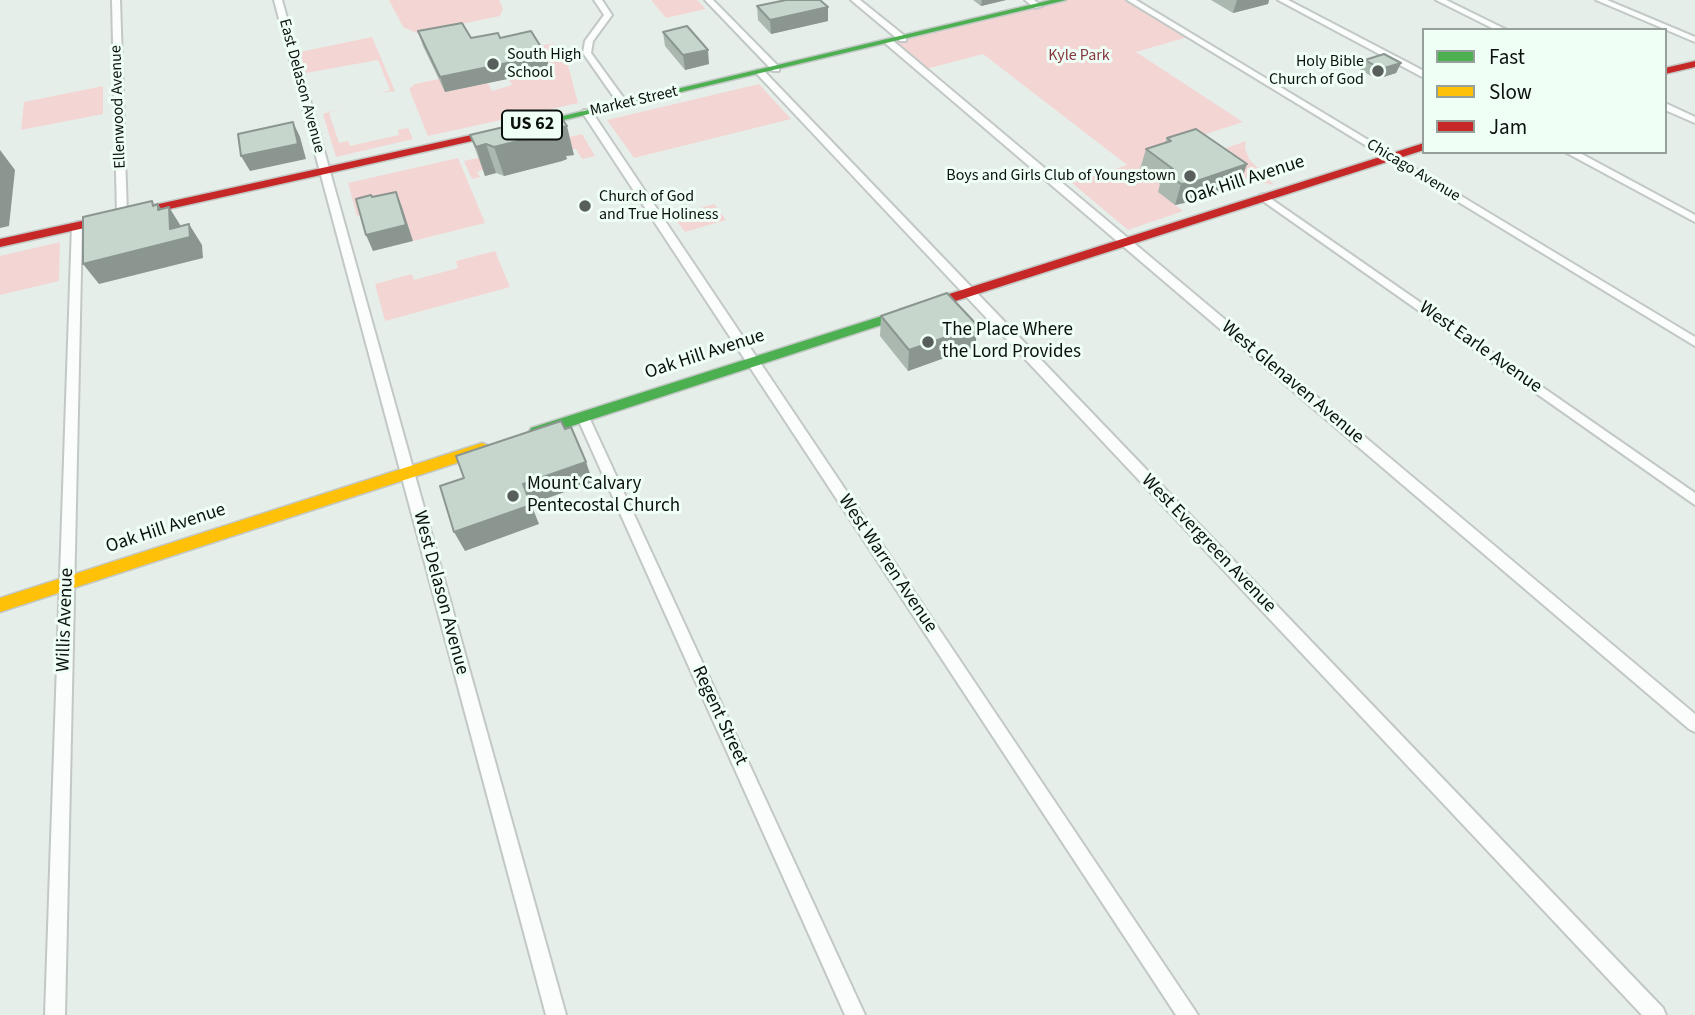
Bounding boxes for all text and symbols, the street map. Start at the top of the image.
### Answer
street label: East Delason Avenue [274,17,328,155]
legend [1422,28,1667,154]
text: Fast [1489,42,1525,72]
street label: Ellenwood Avenue [107,45,131,169]
place label: South High School [507,45,581,83]
park label: Kyle Park [1048,46,1110,66]
place label: Holy Bible Church of God [1269,52,1364,90]
marker: South High School [485,56,501,72]
marker: Holy Bible Church of God [1370,63,1386,79]
text: Slow [1489,77,1532,107]
street label: Market Street [588,83,680,121]
road number: US 62 [502,110,562,140]
text: Jam [1489,112,1527,142]
street label: Chicago Avenue [1363,135,1463,207]
street label: Oak Hill Avenue [1182,151,1308,211]
place label: Boys and Girls Club of Youngstown [946,166,1176,186]
marker: Boys and Girls Club of Youngstown [1182,168,1198,184]
place label: Church of God and True Holiness [599,187,718,225]
marker: Church of God and True Holiness [577,198,593,214]
street label: West Earle Avenue [1414,297,1546,399]
street label: West Glenaven Avenue [1216,317,1368,449]
place label: The Place Where the Lord Provides [942,320,1081,364]
street label: Oak Hill Avenue [642,325,768,385]
marker: The Place Where the Lord Provides [920,334,936,350]
street label: West Evergreen Avenue [1136,470,1280,618]
place label: Mount Calvary Pentecostal Church [527,474,680,518]
marker: Mount Calvary Pentecostal Church [505,488,521,504]
street label: West Warren Avenue [832,491,942,637]
street label: Oak Hill Avenue [103,499,229,559]
street label: West Delason Avenue [407,509,473,677]
street label: Willis Avenue [53,567,79,673]
street label: Regent Street [686,663,752,769]

